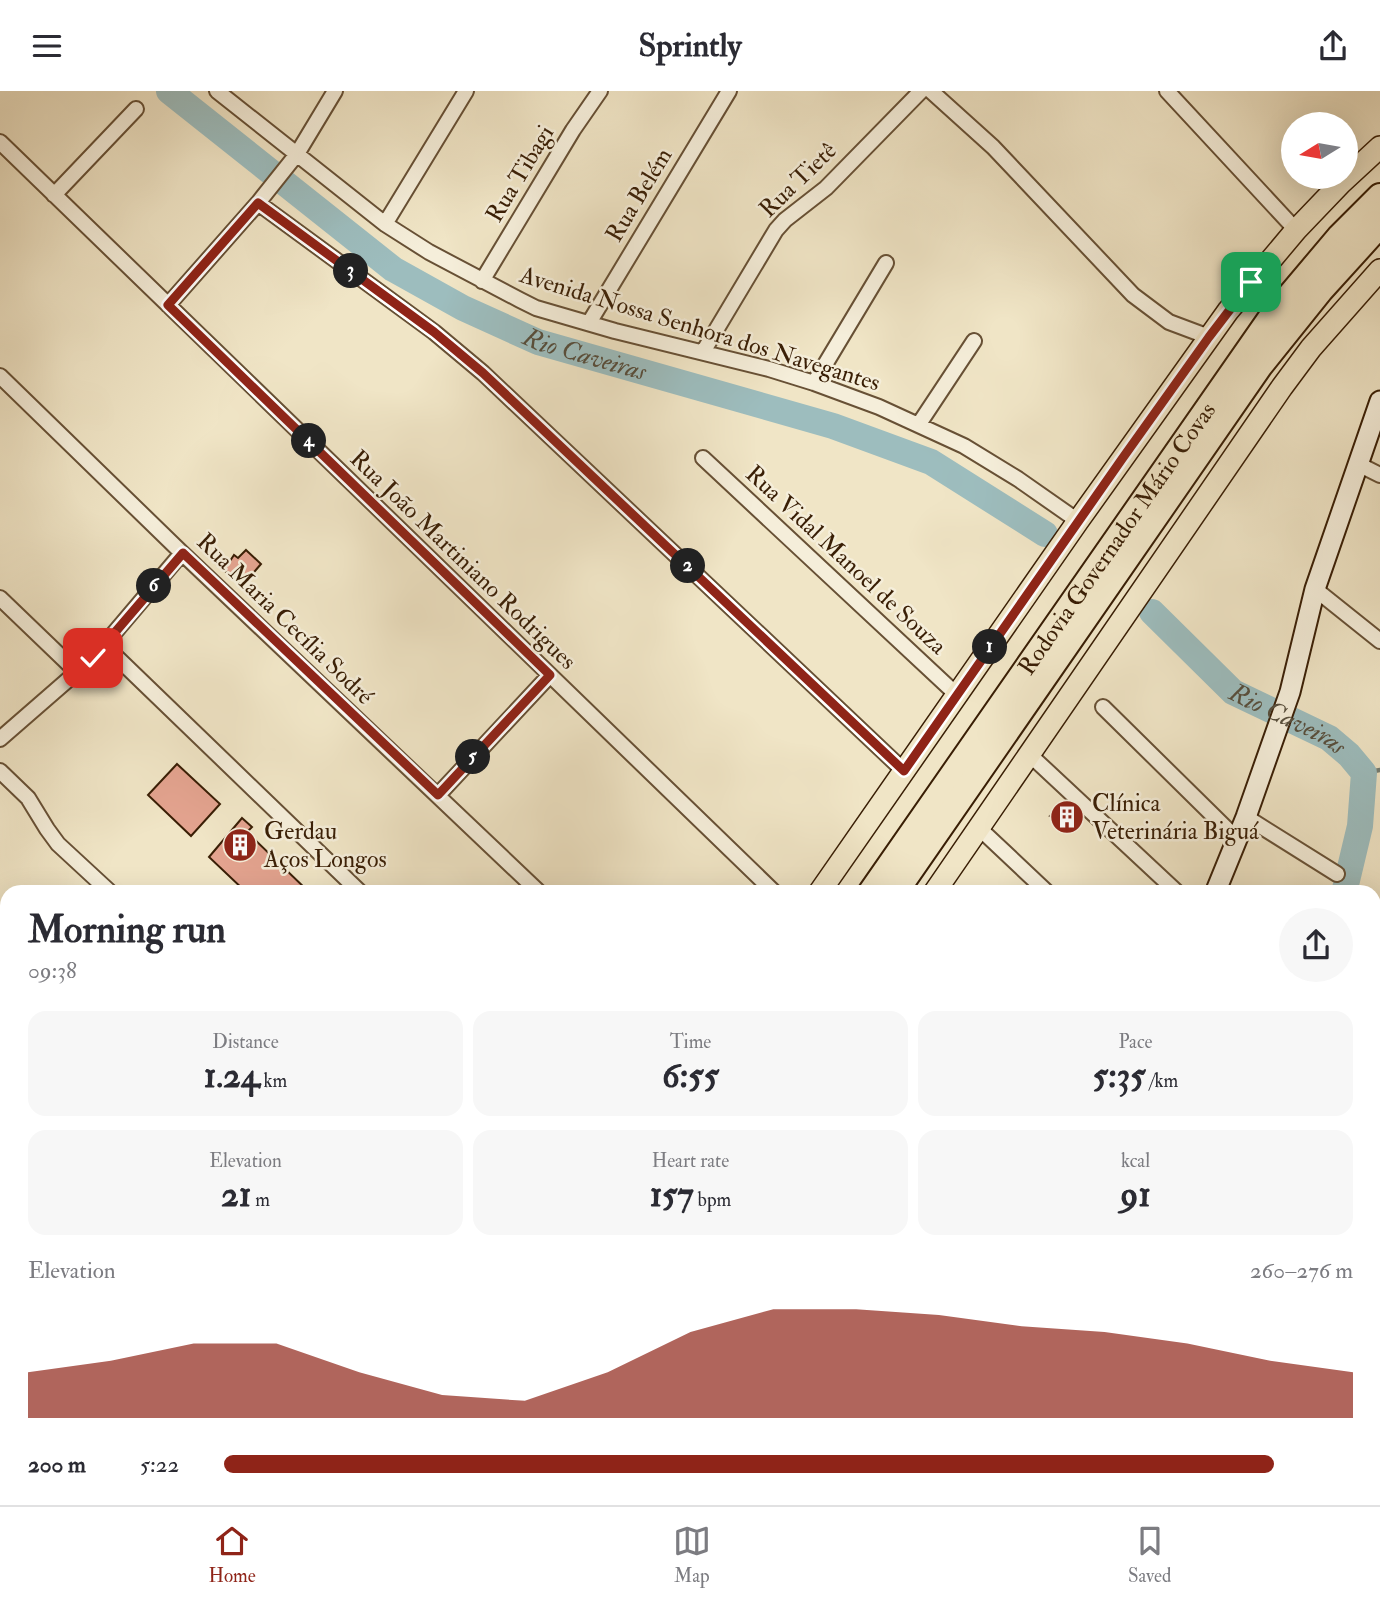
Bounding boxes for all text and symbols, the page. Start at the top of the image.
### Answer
text: Sprintly [638,26,742,66]
icon: menu [28,27,66,65]
icon: share [1314,27,1352,65]
north arrow [1281,112,1358,189]
map controls [1281,112,1358,189]
street label: Rua Tibagi [479,120,561,228]
street label: Rua Tietê [753,136,843,224]
street label: Rua Belém [599,142,679,248]
pin [1221,252,1281,312]
pin: 3 [334,253,368,289]
text: 3 [347,258,354,282]
street label: Avenida Nossa Senhora dos Navegantes [515,259,884,399]
icon: arrive [1232,263,1270,301]
water label: Rio Caveiras [517,321,651,388]
street label: Rodovia Governador Mário Covas [1011,396,1223,681]
pin: 4 [292,423,326,459]
text: 4 [303,428,314,452]
street label: Rua João Martiniano Rodrigues [343,443,583,677]
street label: Rua Vidal Manoel de Souza [739,459,954,662]
street label: Rua Maria Cecília Sodré [190,526,381,712]
pin: 2 [670,549,706,583]
text: 2 [683,553,692,577]
pin: 6 [136,568,172,603]
text: 6 [149,573,158,597]
pin [63,628,123,688]
pin: 1 [972,629,1007,665]
text: 1 [986,634,993,658]
icon: check [74,639,112,677]
water label: Rio Caveiras [1223,676,1354,762]
pin: 5 [456,739,490,775]
text: 5 [468,744,477,768]
place label: Clínica Veterinária Biguá [1092,788,1260,847]
building icon: Clínica Veterinária Biguá [1048,798,1086,836]
place label: Gerdau Aços Longos [263,816,387,875]
building icon: Gerdau Aços Longos [221,826,259,864]
text: Morning run [28,906,226,954]
button: share [1279,908,1353,982]
text: 09:38 [28,956,77,985]
text: Distance [212,1030,279,1054]
text: Time [670,1030,711,1054]
text: Pace [1118,1030,1153,1054]
text: 1.24 [204,1054,260,1098]
text: 6:55 [662,1054,719,1098]
text: 5:35 [1093,1054,1146,1098]
text: km [260,1069,287,1093]
text: /km [1146,1069,1178,1093]
text: Elevation [209,1149,282,1173]
text: Heart rate [652,1149,729,1173]
text: kcal [1121,1149,1150,1173]
text: 21 [221,1173,251,1217]
text: 157 [650,1173,694,1217]
text: 91 [1120,1173,1151,1217]
text: m [251,1188,270,1212]
text: bpm [694,1188,731,1212]
text: Elevation [28,1256,116,1285]
text: 260–276 m [1250,1256,1353,1285]
text: 200 m [28,1450,86,1479]
text: 5:22 [140,1450,179,1479]
tab: Home [209,1522,256,1588]
tab: Map [673,1522,711,1588]
tab: Saved [1128,1522,1171,1588]

